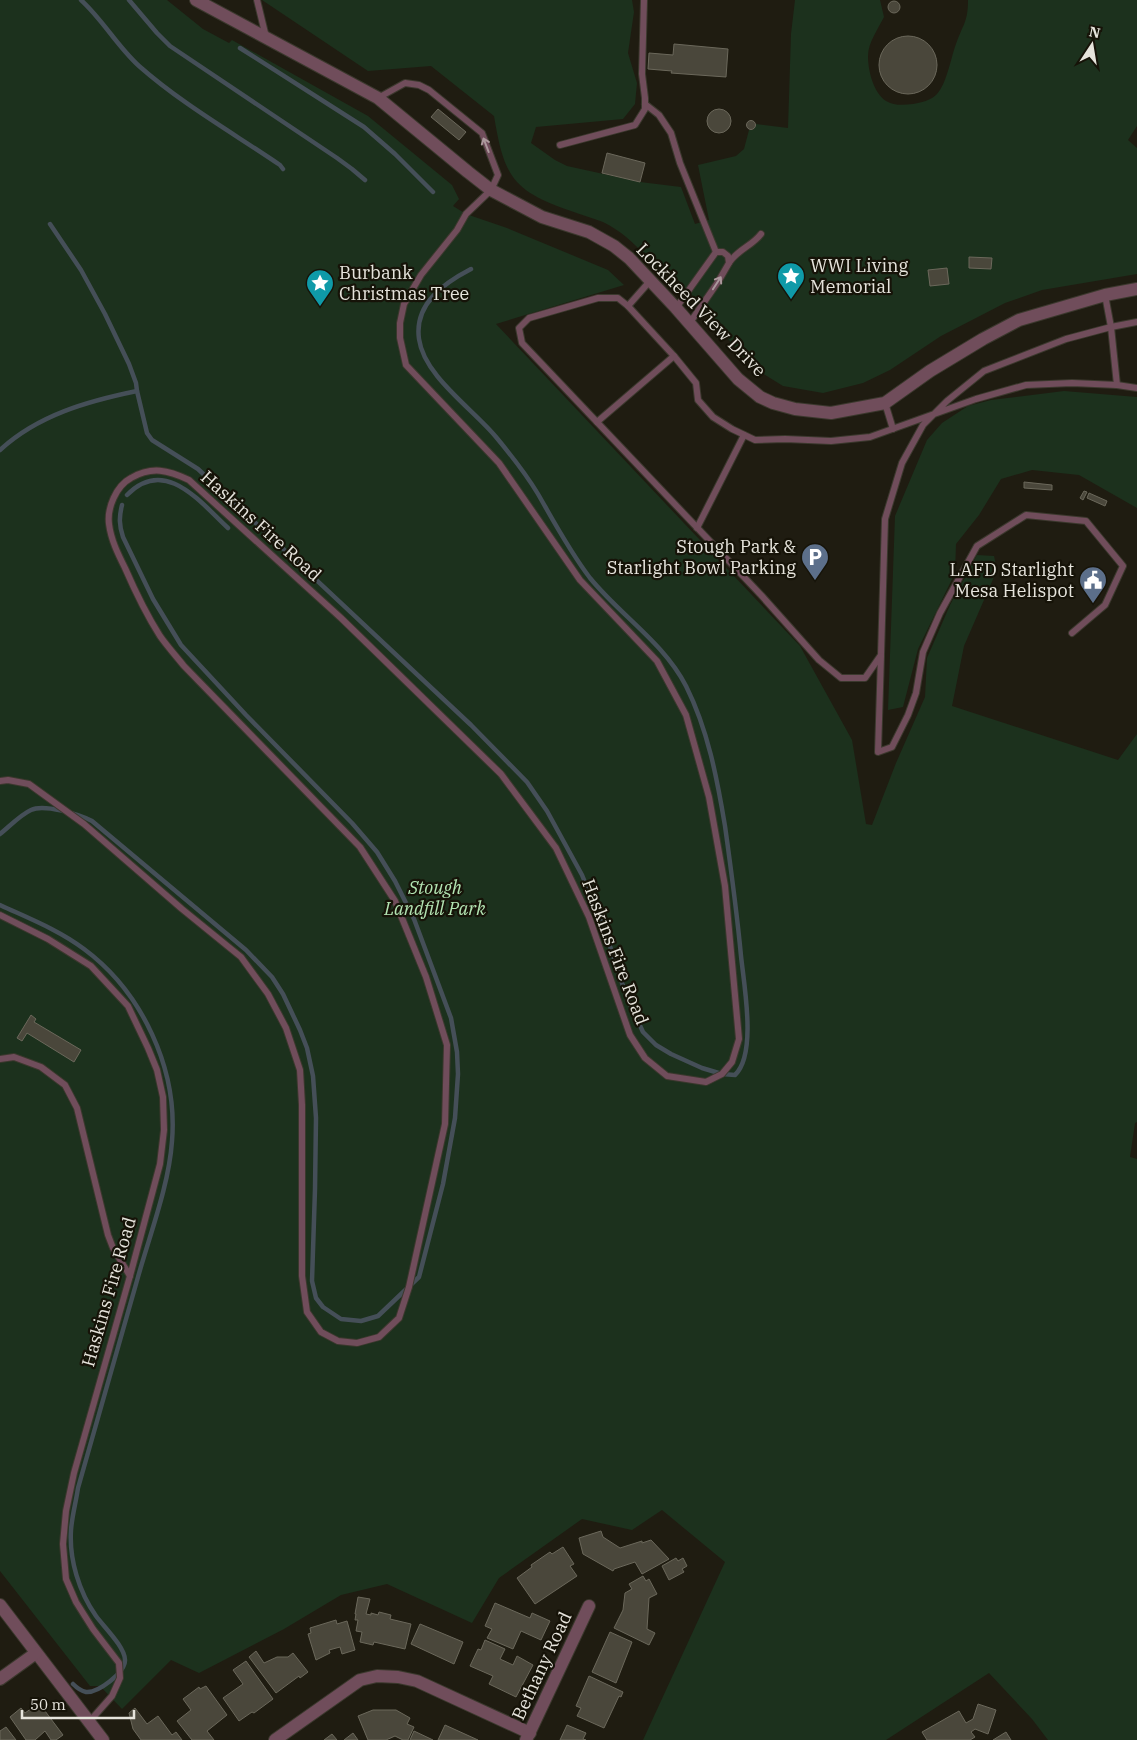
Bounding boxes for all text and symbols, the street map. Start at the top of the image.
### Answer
north arrow [1067,20,1117,70]
text: N [1087,22,1102,42]
one-way arrow [481,138,490,153]
street label: Lockheed View Drive [632,238,771,381]
place label: WWI Living Memorial [810,254,909,298]
place label: Burbank Christmas Tree [339,261,469,305]
place icon: WWI Living Memorial [776,261,806,300]
place icon: Burbank Christmas Tree [305,268,335,307]
one-way arrow [712,277,722,291]
street label: Haskins Fire Road [196,465,327,586]
place label: Stough Park & Starlight Bowl Parking [607,535,796,579]
parking icon: Stough Park & Starlight Bowl Parking [800,542,830,581]
place label: LAFD Starlight Mesa Helispot [949,558,1074,602]
public building icon: LAFD Starlight Mesa Helispot [1078,565,1108,604]
park label: Stough Landfill Park [383,876,486,920]
street label: Haskins Fire Road [577,876,654,1028]
street label: Haskins Fire Road [76,1214,141,1369]
street label: Bethany Road [506,1608,577,1724]
scale bar [22,1688,135,1720]
text: 50 m [30,1695,66,1714]

